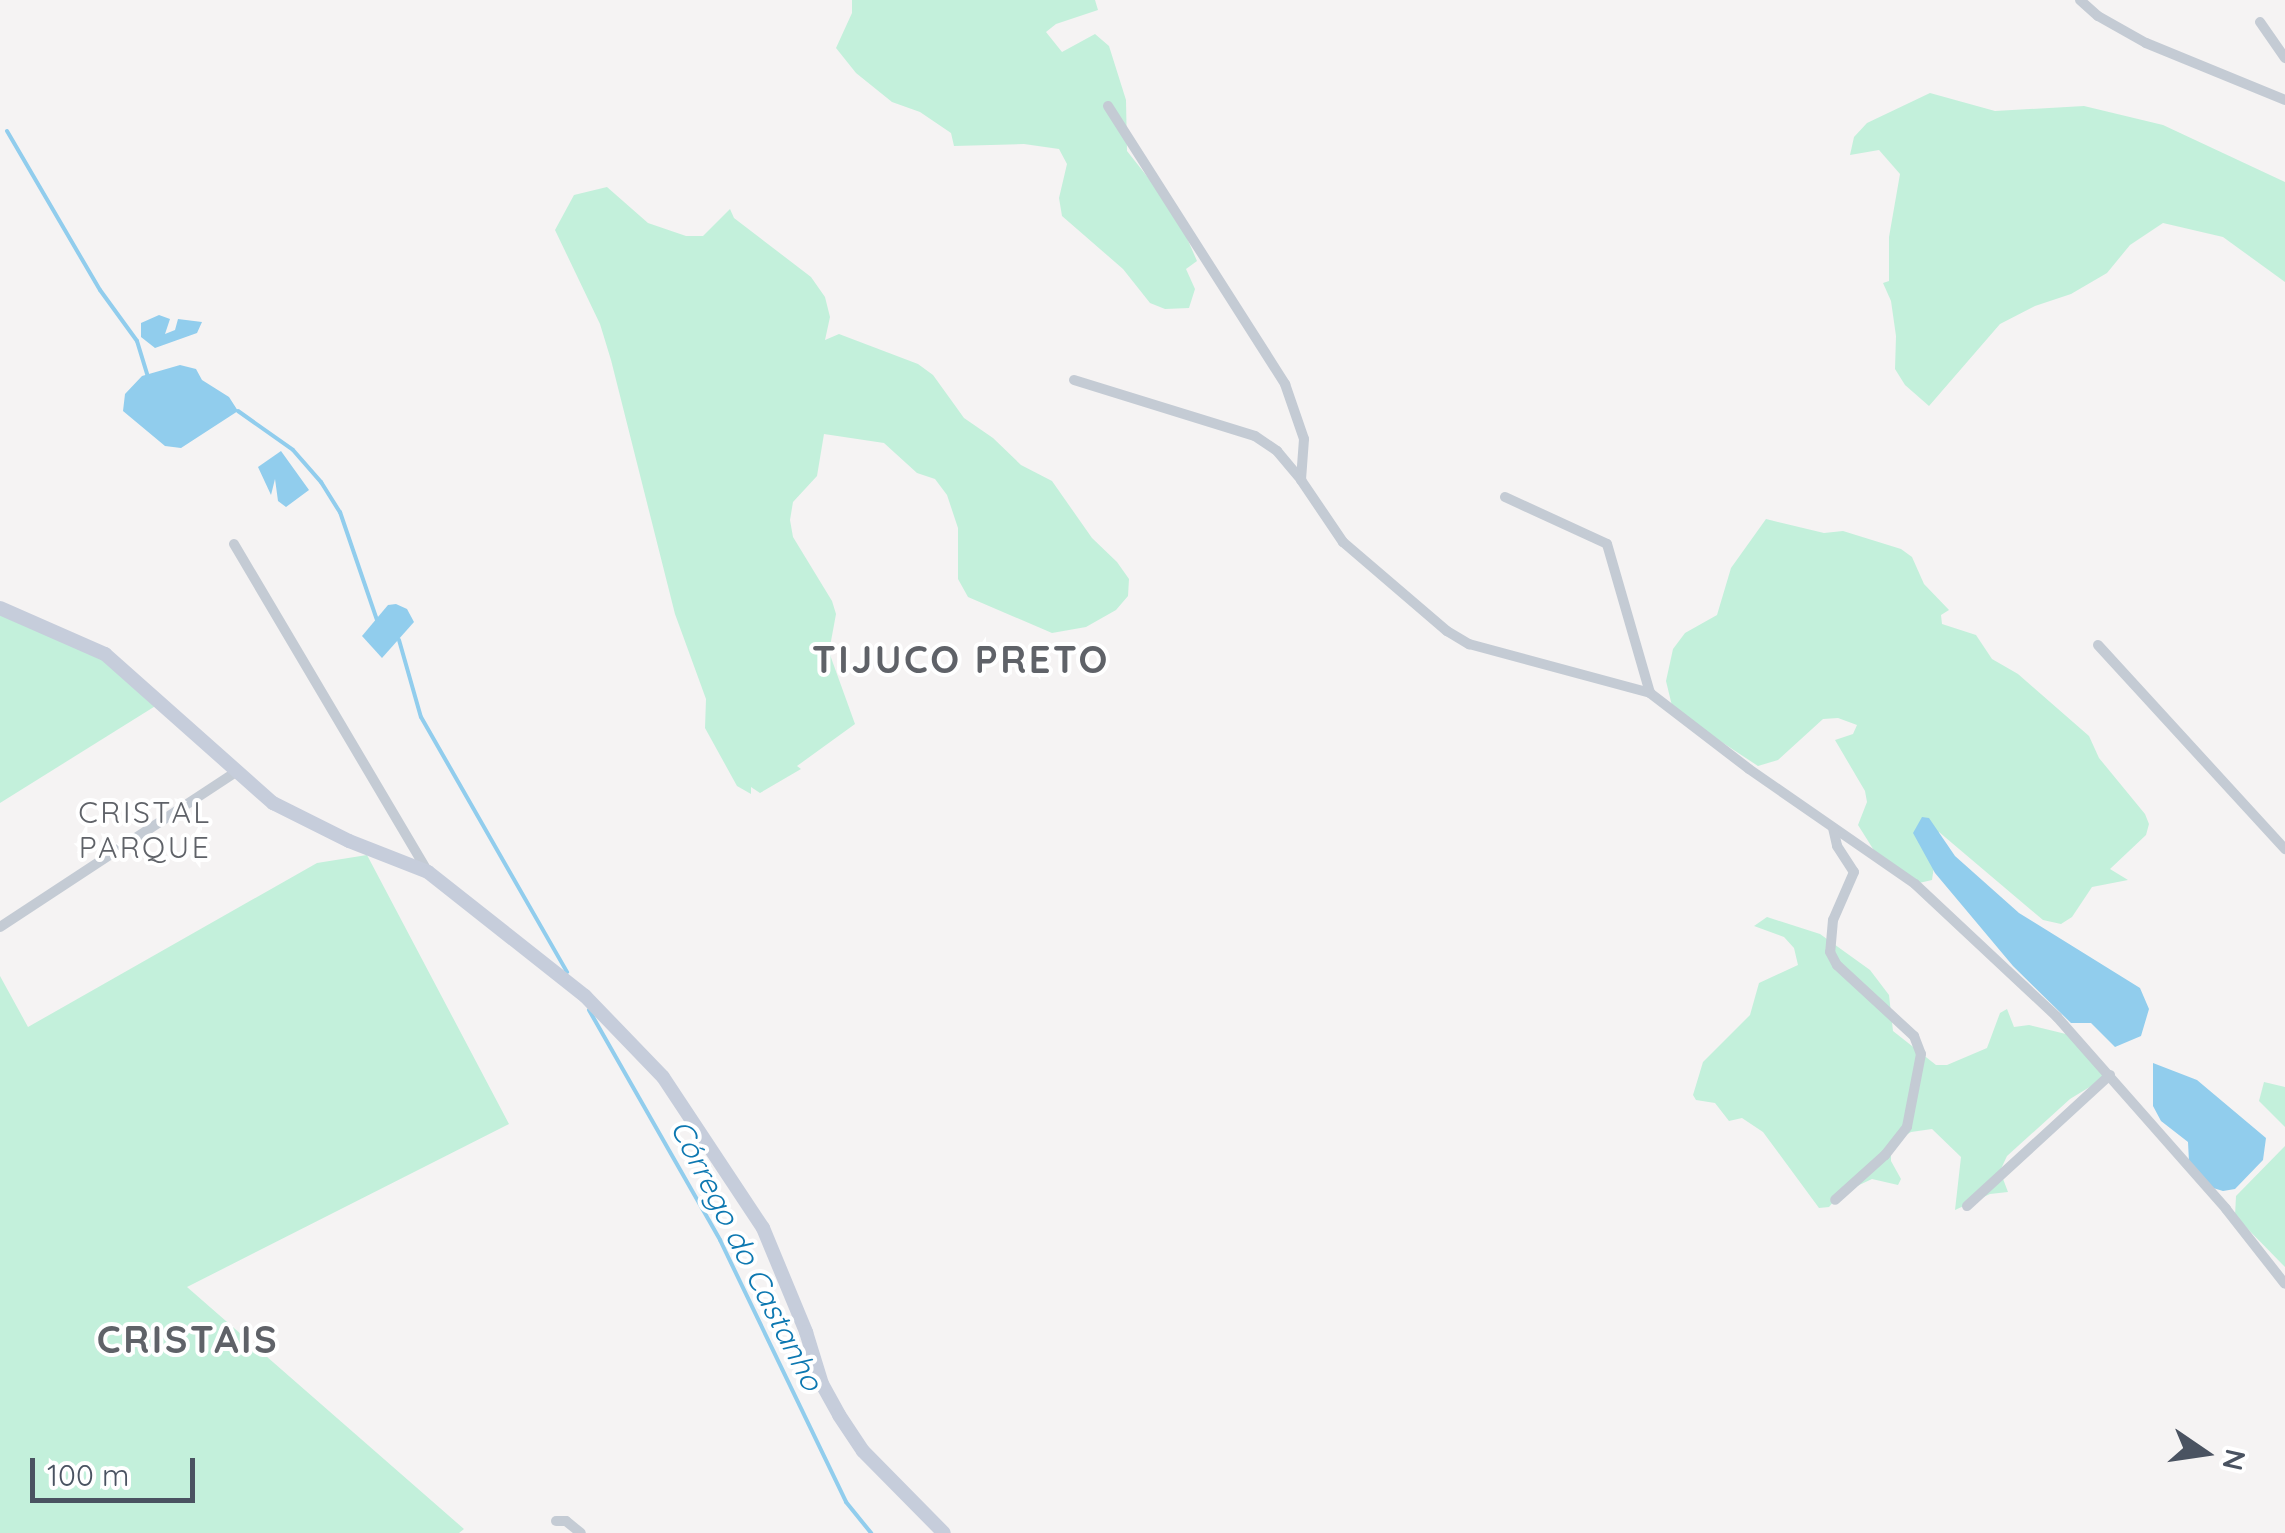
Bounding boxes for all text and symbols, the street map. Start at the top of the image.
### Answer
district label: TIJUCO PRETO [812,637,1110,683]
district label: CRISTAL PARQUE [78,794,212,864]
water label: Córrego do Castanho [663,1114,831,1396]
district label: CRISTAIS [97,1317,279,1363]
north arrow [2155,1403,2255,1503]
scale bar [35,1438,200,1500]
text: N [2215,1446,2254,1474]
text: 100 m [47,1456,129,1494]

